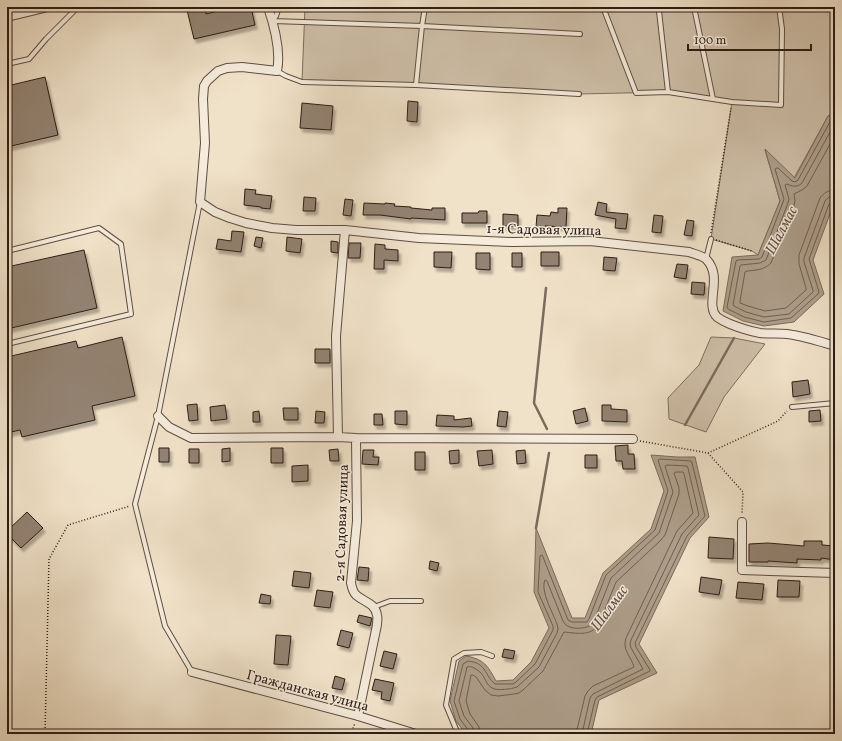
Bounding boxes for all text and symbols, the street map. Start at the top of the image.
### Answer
scale bar [688,26,811,52]
text: 100 m [694,33,727,49]
water label: Шалмас [761,202,804,258]
street label: 1-я Садовая улица [486,220,602,241]
street label: 2-я Садовая улица [331,464,354,582]
water label: Шалмас [587,581,634,636]
street label: Гражданская улица [244,666,371,717]

